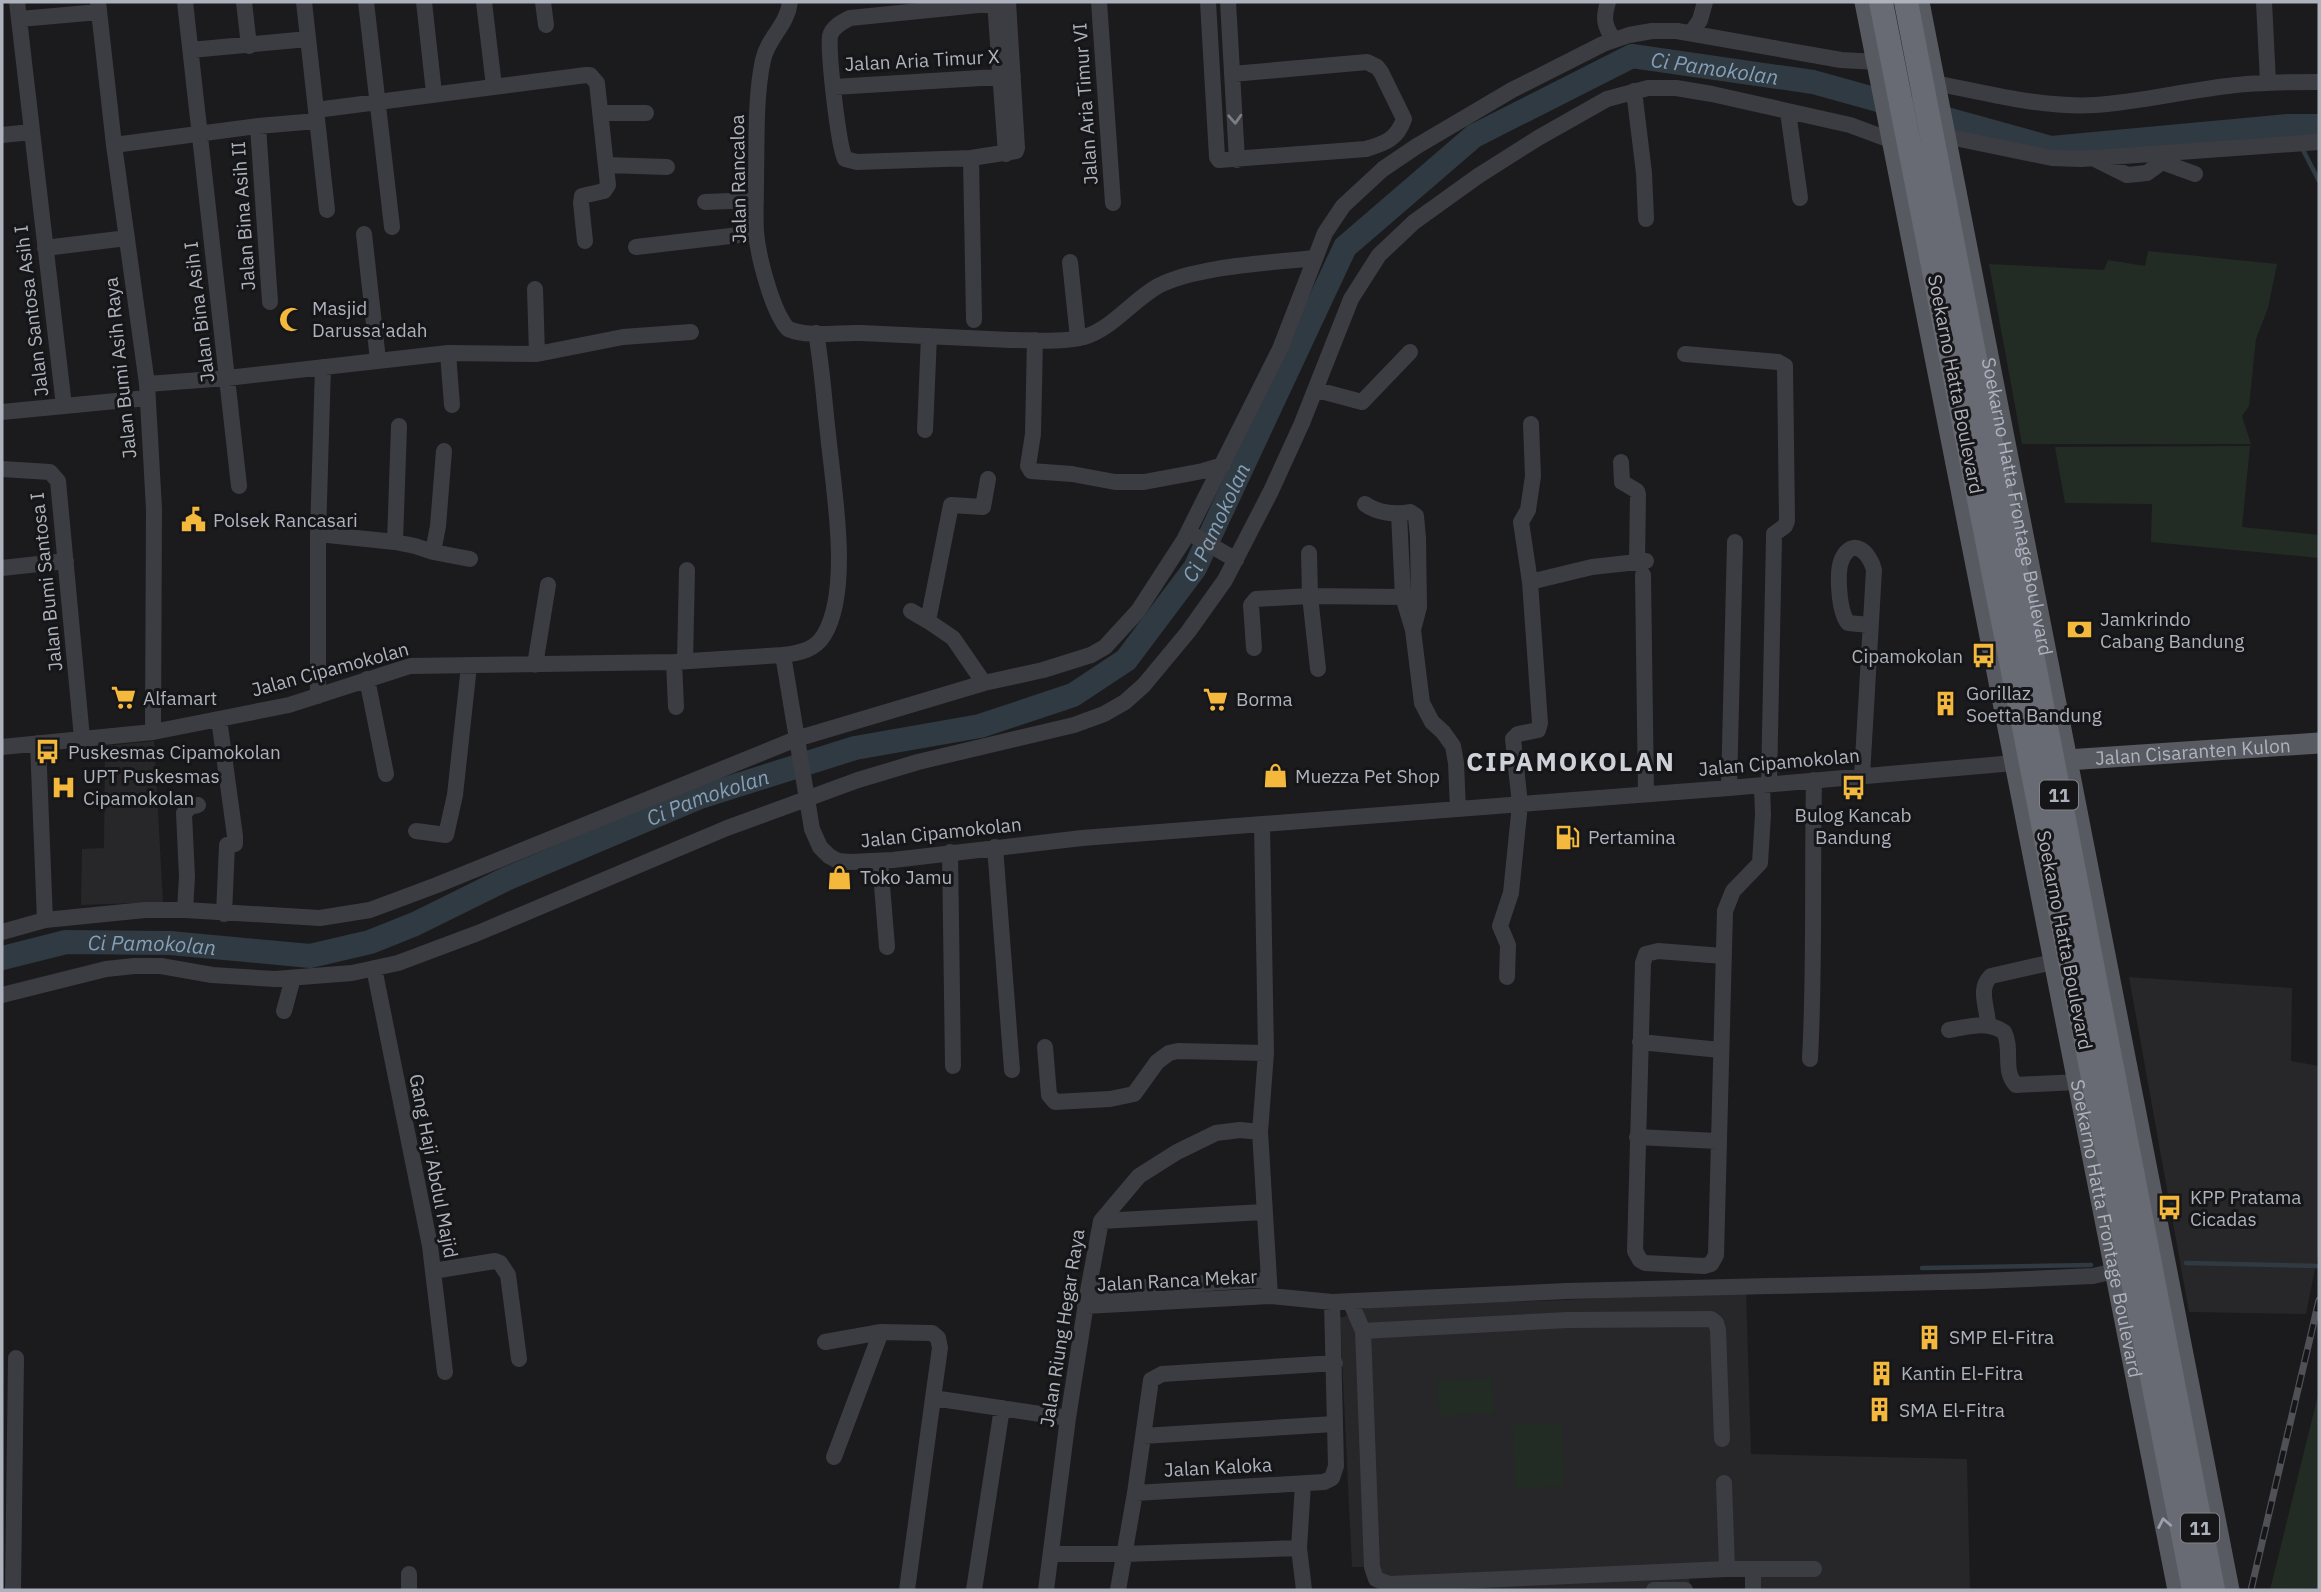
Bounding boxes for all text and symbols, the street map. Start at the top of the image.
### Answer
street label: Jalan Aria Timur VI [1067,22,1103,186]
street label: Jalan Aria Timur X [844,44,1000,76]
water label: Ci Pamokolan [1649,45,1780,91]
street label: Jalan Rancaloa [725,114,751,244]
one-way arrow [1227,114,1242,125]
street label: Jalan Bina Asih II [226,141,260,291]
street label: Jalan Santosa Asih I [9,224,53,398]
street label: Jalan Bina Asih I [178,240,220,384]
street label: Soekarno Hatta Boulevard [1923,272,1989,496]
street label: Jalan Bumi Asih Raya [99,276,141,460]
place label: Masjid Darussa'adah [312,296,428,342]
mosque icon: Masjid Darussa'adah [278,305,306,333]
street label: Soekarno Hatta Frontage Boulevard [1977,355,2058,658]
water label: Ci Pamokolan [1175,458,1256,588]
street label: Jalan Bumi Santosa I [25,491,67,673]
public building icon: Polsek Rancasari [179,506,207,534]
place label: Polsek Rancasari [213,508,358,532]
place label: Jamkrindo Cabang Bandung [2100,607,2244,653]
bank icon: Jamkrindo Cabang Bandung [2066,616,2094,644]
street label: Jalan Cipamokolan [249,636,411,702]
bus stop icon: Cipamokolan [1969,642,1997,670]
place label: Cipamokolan [1852,644,1963,668]
place label: Gorillaz Soetta Bandung [1966,681,2102,727]
supermarket icon: Alfamart [109,684,137,712]
supermarket icon: Borma [1202,685,1230,713]
place label: Alfamart [143,686,217,710]
place label: Borma [1236,687,1293,711]
building icon: Gorillaz Soetta Bandung [1932,690,1960,718]
street label: Jalan Cisaranten Kulon [2094,733,2291,770]
bus stop icon: Puskesmas Cipamokolan [34,738,62,766]
place label: Puskesmas Cipamokolan [68,740,281,764]
street label: Jalan Cipamokolan [1697,743,1861,781]
district label: CIPAMOKOLAN [1466,744,1676,778]
water label: Ci Pamokolan [642,762,772,832]
shop icon: Muezza Pet Shop [1261,762,1289,790]
place label: UPT Puskesmas Cipamokolan [83,764,220,810]
place label: Muezza Pet Shop [1295,764,1440,788]
hospital icon: UPT Puskesmas Cipamokolan [49,773,77,801]
bus stop icon: Bulog Kancab Bandung [1839,773,1867,801]
road number: 11 [2040,780,2078,810]
place label: Bulog Kancab Bandung [1795,803,1911,849]
street label: Jalan Cipamokolan [859,812,1023,852]
fuel station icon: Pertamina [1554,823,1582,851]
place label: Pertamina [1588,825,1676,849]
street label: Soekarno Hatta Boulevard [2032,828,2098,1052]
shop icon: Toko Jamu [826,863,854,891]
place label: Toko Jamu [860,865,952,889]
water label: Ci Pamokolan [88,928,217,961]
street label: Gang Haji Abdul Majid [404,1072,464,1260]
street label: Soekarno Hatta Frontage Boulevard [2066,1077,2148,1380]
place label: KPP Pratama Cicadas [2190,1185,2301,1231]
bus stop icon: KPP Pratama Cicadas [2156,1194,2184,1222]
street label: Jalan Riung Hegar Raya [1034,1227,1090,1429]
street label: Jalan Ranca Mekar [1096,1264,1258,1296]
building icon: SMP El-Fitra [1915,1323,1943,1351]
place label: SMP El-Fitra [1949,1325,2054,1349]
building icon: Kantin El-Fitra [1867,1359,1895,1387]
place label: Kantin El-Fitra [1901,1361,2023,1385]
building icon: SMA El-Fitra [1865,1396,1893,1424]
place label: SMA El-Fitra [1899,1398,2005,1422]
street label: Jalan Kaloka [1163,1452,1273,1482]
road number: 11 [2181,1513,2219,1542]
one-way arrow [2158,1517,2173,1529]

